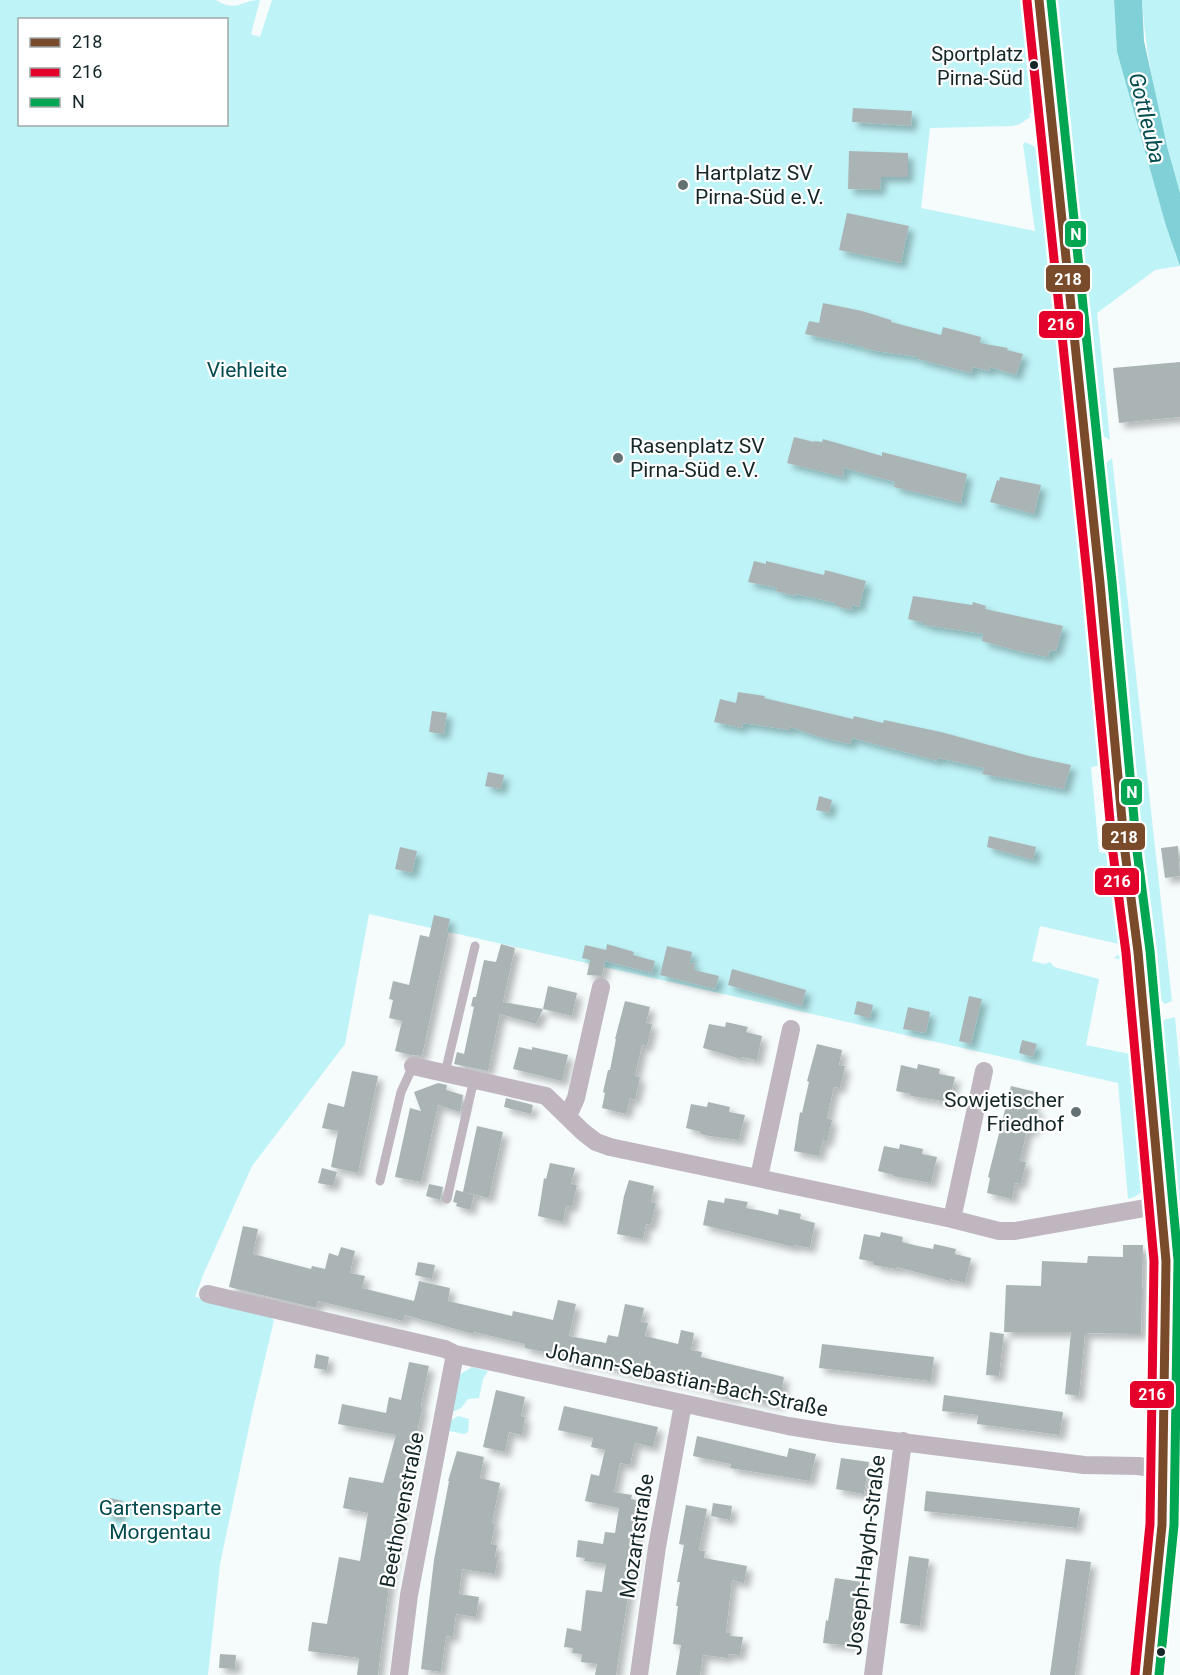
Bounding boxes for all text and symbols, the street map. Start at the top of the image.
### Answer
legend [18,18,228,126]
text: 218 [72,31,102,52]
place label: Sportplatz Pirna-Süd [931,42,1023,90]
marker: Sportplatz Pirna-Süd [1028,59,1040,71]
text: 216 [72,61,102,82]
water label: Gottleuba [1124,70,1170,166]
text: N [72,91,85,112]
place label: Hartplatz SV Pirna-Süd e.V. [695,161,824,209]
marker: Hartplatz SV Pirna-Süd e.V. [676,178,690,192]
line badge: N [1064,220,1087,248]
text: N [1070,225,1082,244]
line badge: 218 [1045,264,1091,293]
text: 218 [1054,270,1082,289]
line badge: 216 [1038,310,1084,339]
text: 216 [1047,315,1075,334]
park label: Viehleite [207,358,287,382]
place label: Rasenplatz SV Pirna-Süd e.V. [630,434,765,482]
marker: Rasenplatz SV Pirna-Süd e.V. [611,451,625,465]
line badge: N [1120,778,1143,806]
text: N [1126,783,1138,802]
line badge: 218 [1101,822,1146,851]
text: 218 [1110,828,1138,847]
line badge: 216 [1094,867,1140,896]
text: 216 [1103,872,1131,891]
place label: Sowjetischer Friedhof [944,1088,1065,1136]
marker: Sowjetischer Friedhof [1069,1105,1083,1119]
street label: Johann-Sebastian-Bach-Straße [544,1338,830,1422]
line badge: 216 [1129,1380,1175,1409]
text: 216 [1138,1385,1166,1404]
street label: Beethovenstraße [375,1430,429,1590]
street label: Joseph-Haydn-Straße [842,1454,890,1656]
street label: Mozartstraße [615,1472,659,1600]
park label: Gartensparte Morgentau [99,1496,221,1544]
unlabelled marker [1155,1646,1167,1658]

